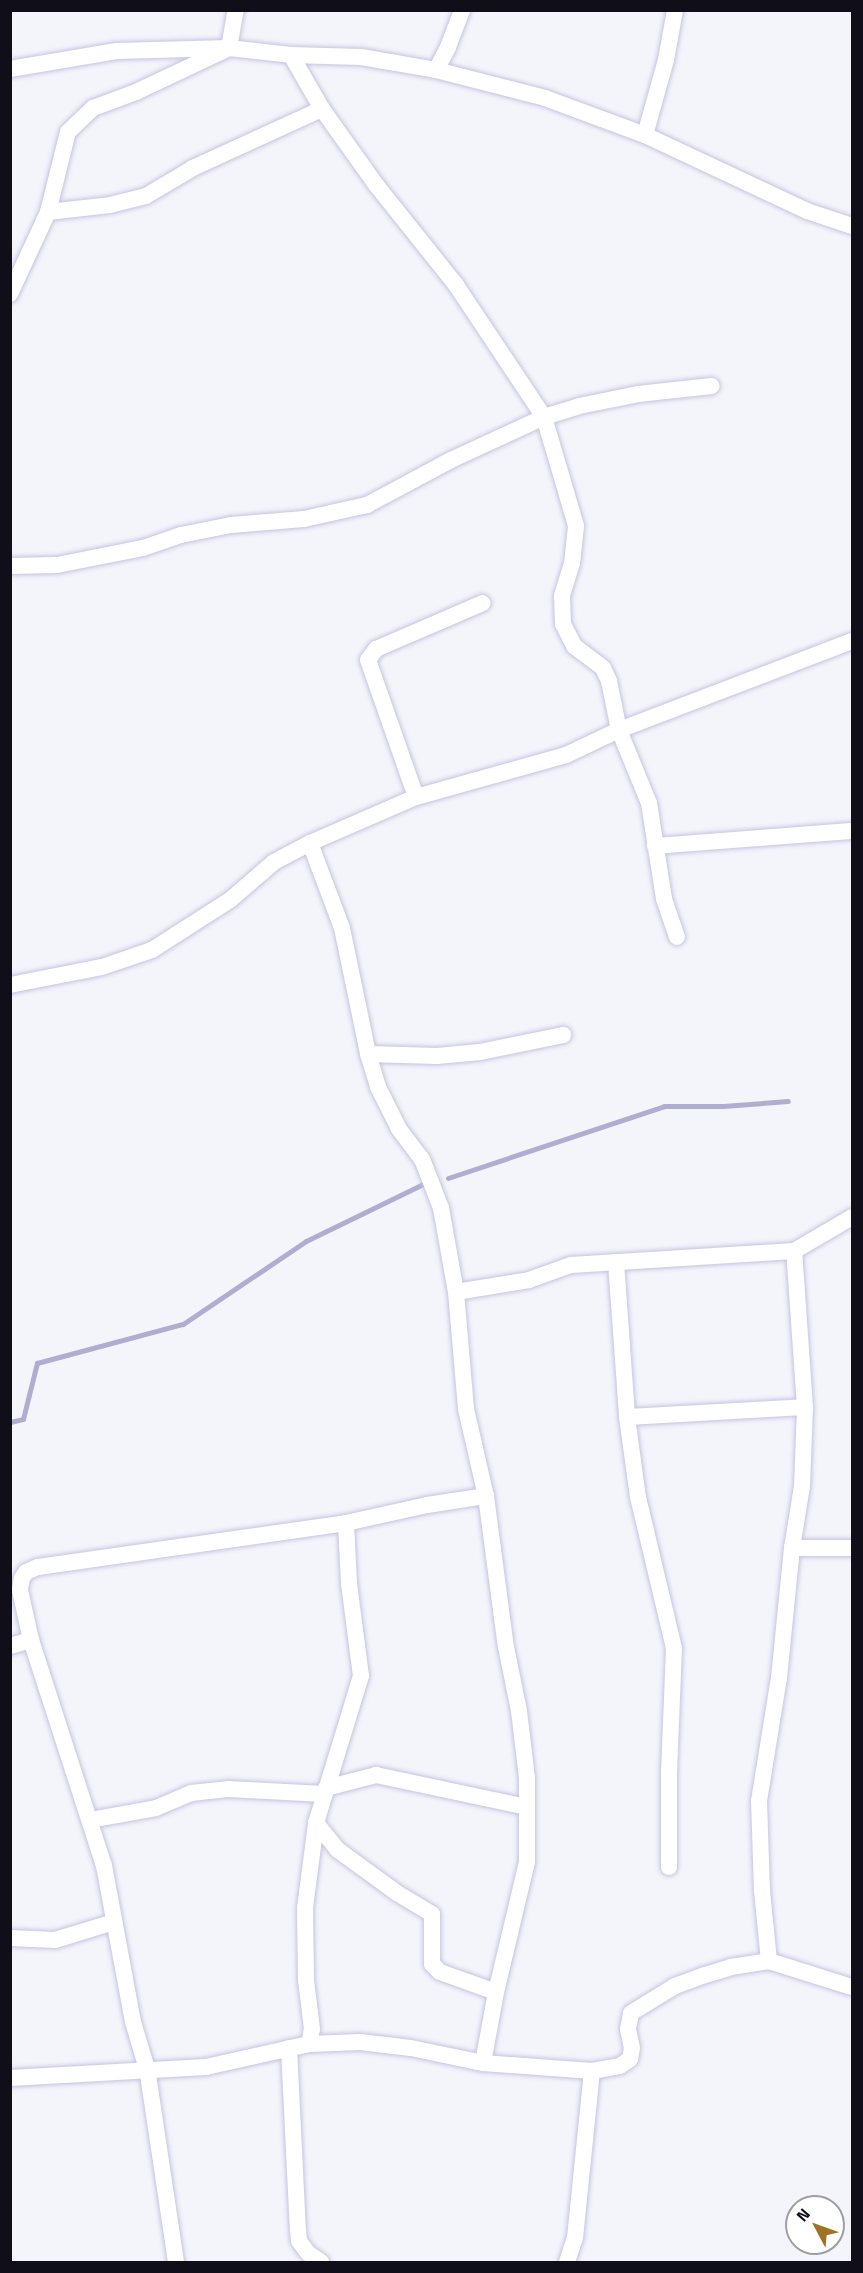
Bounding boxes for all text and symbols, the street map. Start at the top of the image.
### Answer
north arrow [785,2195,845,2255]
text: N [790,2202,816,2227]

